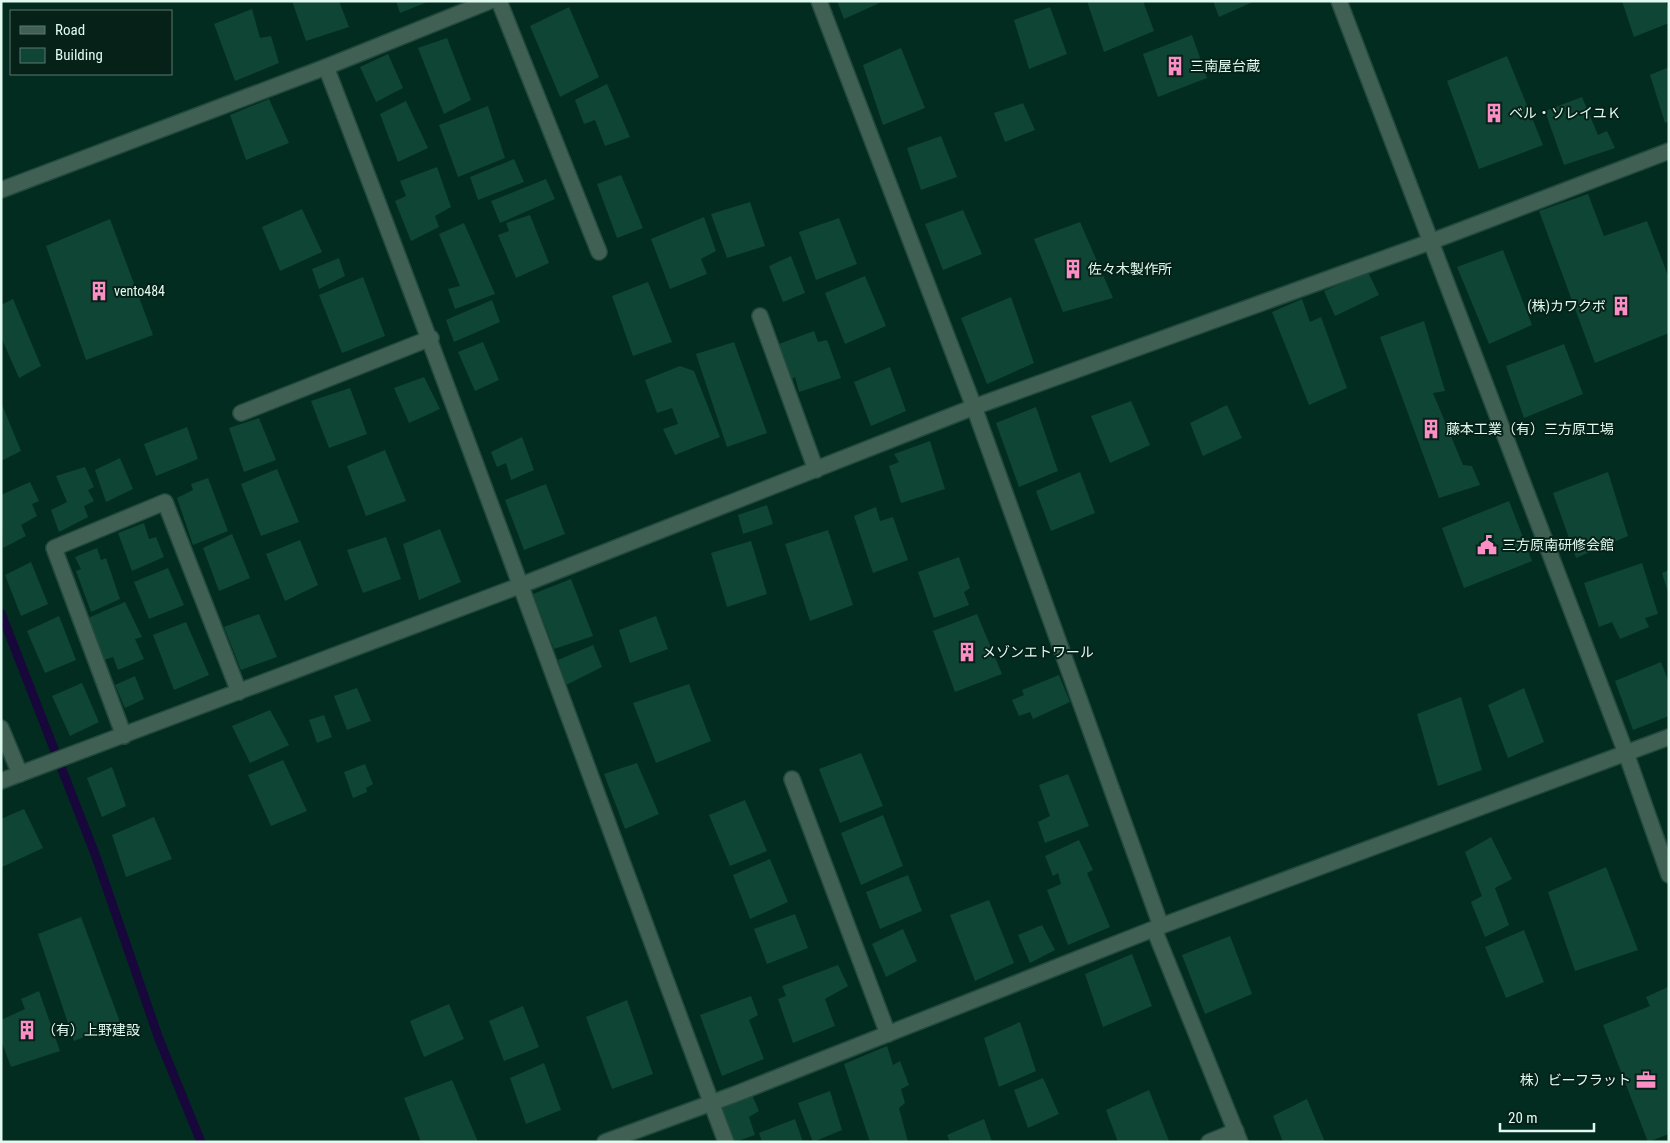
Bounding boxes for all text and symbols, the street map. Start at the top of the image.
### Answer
legend [10,10,172,75]
text: Road [55,21,85,39]
text: Building [55,46,103,64]
building icon: 三南屋台蔵 [1164,55,1186,77]
place label: 三南屋台蔵 [1190,58,1260,74]
building icon: ベル・ソレイユＫ [1483,102,1505,124]
place label: ベル・ソレイユＫ [1509,105,1621,121]
building icon: 佐々木製作所 [1062,258,1084,280]
place label: 佐々木製作所 [1088,261,1172,277]
building icon: vento484 [88,280,110,302]
place label: vento484 [114,283,165,299]
building icon: (株)カワクボ [1610,295,1632,317]
place label: (株)カワクボ [1527,298,1606,315]
building icon: 藤本工業（有）三方原工場 [1420,418,1442,440]
place label: 藤本工業（有）三方原工場 [1446,421,1614,437]
public building icon: 三方原南研修会館 [1476,534,1498,556]
place label: 三方原南研修会館 [1502,537,1614,553]
building icon: メゾンエトワール [956,641,978,663]
place label: メゾンエトワール [982,644,1094,660]
building icon: （有）上野建設 [16,1019,38,1041]
place label: （有）上野建設 [42,1022,140,1038]
office icon: 株）ビーフラット [1635,1069,1657,1091]
place label: 株）ビーフラット [1520,1072,1631,1088]
scale bar [1500,1100,1594,1132]
text: 20 m [1508,1109,1538,1127]

